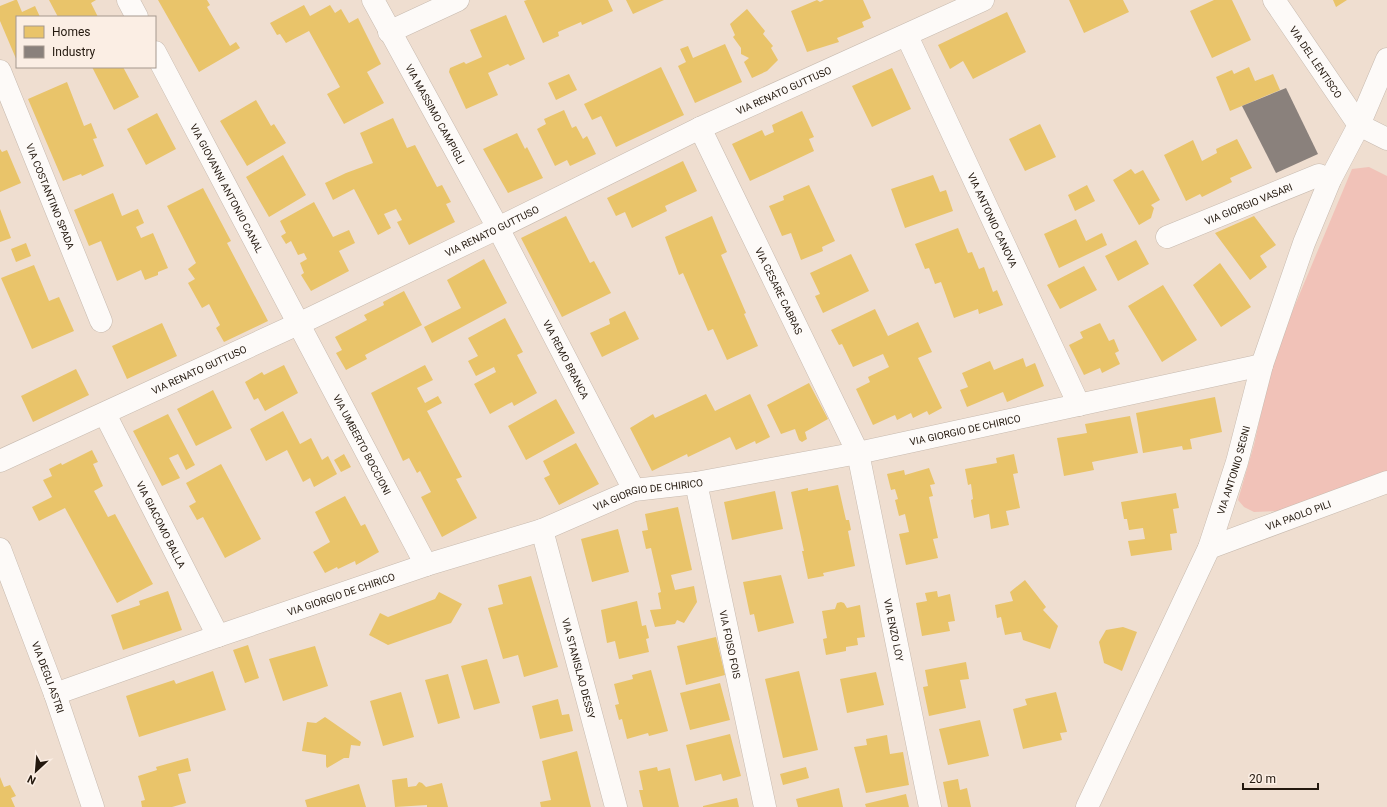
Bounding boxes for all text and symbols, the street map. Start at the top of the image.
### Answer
legend [16,16,156,68]
street label: VIA DEL LENTISCO [1288,24,1345,100]
text: Homes [52,25,90,39]
text: Industry [52,45,96,59]
street label: VIA MASSIMO CAMPIGLI [404,62,467,166]
street label: VIA RENATO GUTTUSO [734,64,833,116]
street label: VIA GIOVANNI ANTONIO CANAL [188,122,266,255]
street label: VIA COSTANTINO SPADA [24,142,77,251]
street label: VIA ANTONIO CANOVA [966,171,1020,270]
street label: VIA GIORGIO VASARI [1203,181,1294,227]
street label: VIA RENATO GUTTUSO [443,203,541,258]
street label: VIA CESARE CABRAS [753,246,805,336]
street label: VIA REMO BRANCA [541,318,591,401]
street label: VIA RENATO GUTTUSO [150,343,248,396]
street label: VIA UMBERTO BOCCIONI [331,393,393,497]
street label: VIA GIORGIO DE CHIRICO [909,412,1022,447]
street label: VIA ANTONIO SEGNI [1215,425,1252,516]
street label: VIA GIORGIO DE CHIRICO [592,476,704,513]
street label: VIA GIACOMO BALLA [135,479,188,570]
street label: VIA PAOLO PILI [1264,498,1332,532]
street label: VIA GIORGIO DE CHIRICO [286,570,396,617]
street label: VIA ENZO LOY [882,598,906,662]
street label: VIA FOISO FOIS [718,609,743,680]
street label: VIA STANISLAO DESSY [560,617,598,720]
street label: VIA DEGLI ASTRI [30,640,66,714]
north arrow [16,751,56,791]
scale bar [1243,765,1318,791]
text: N [25,772,38,787]
text: 20 m [1249,772,1276,786]

